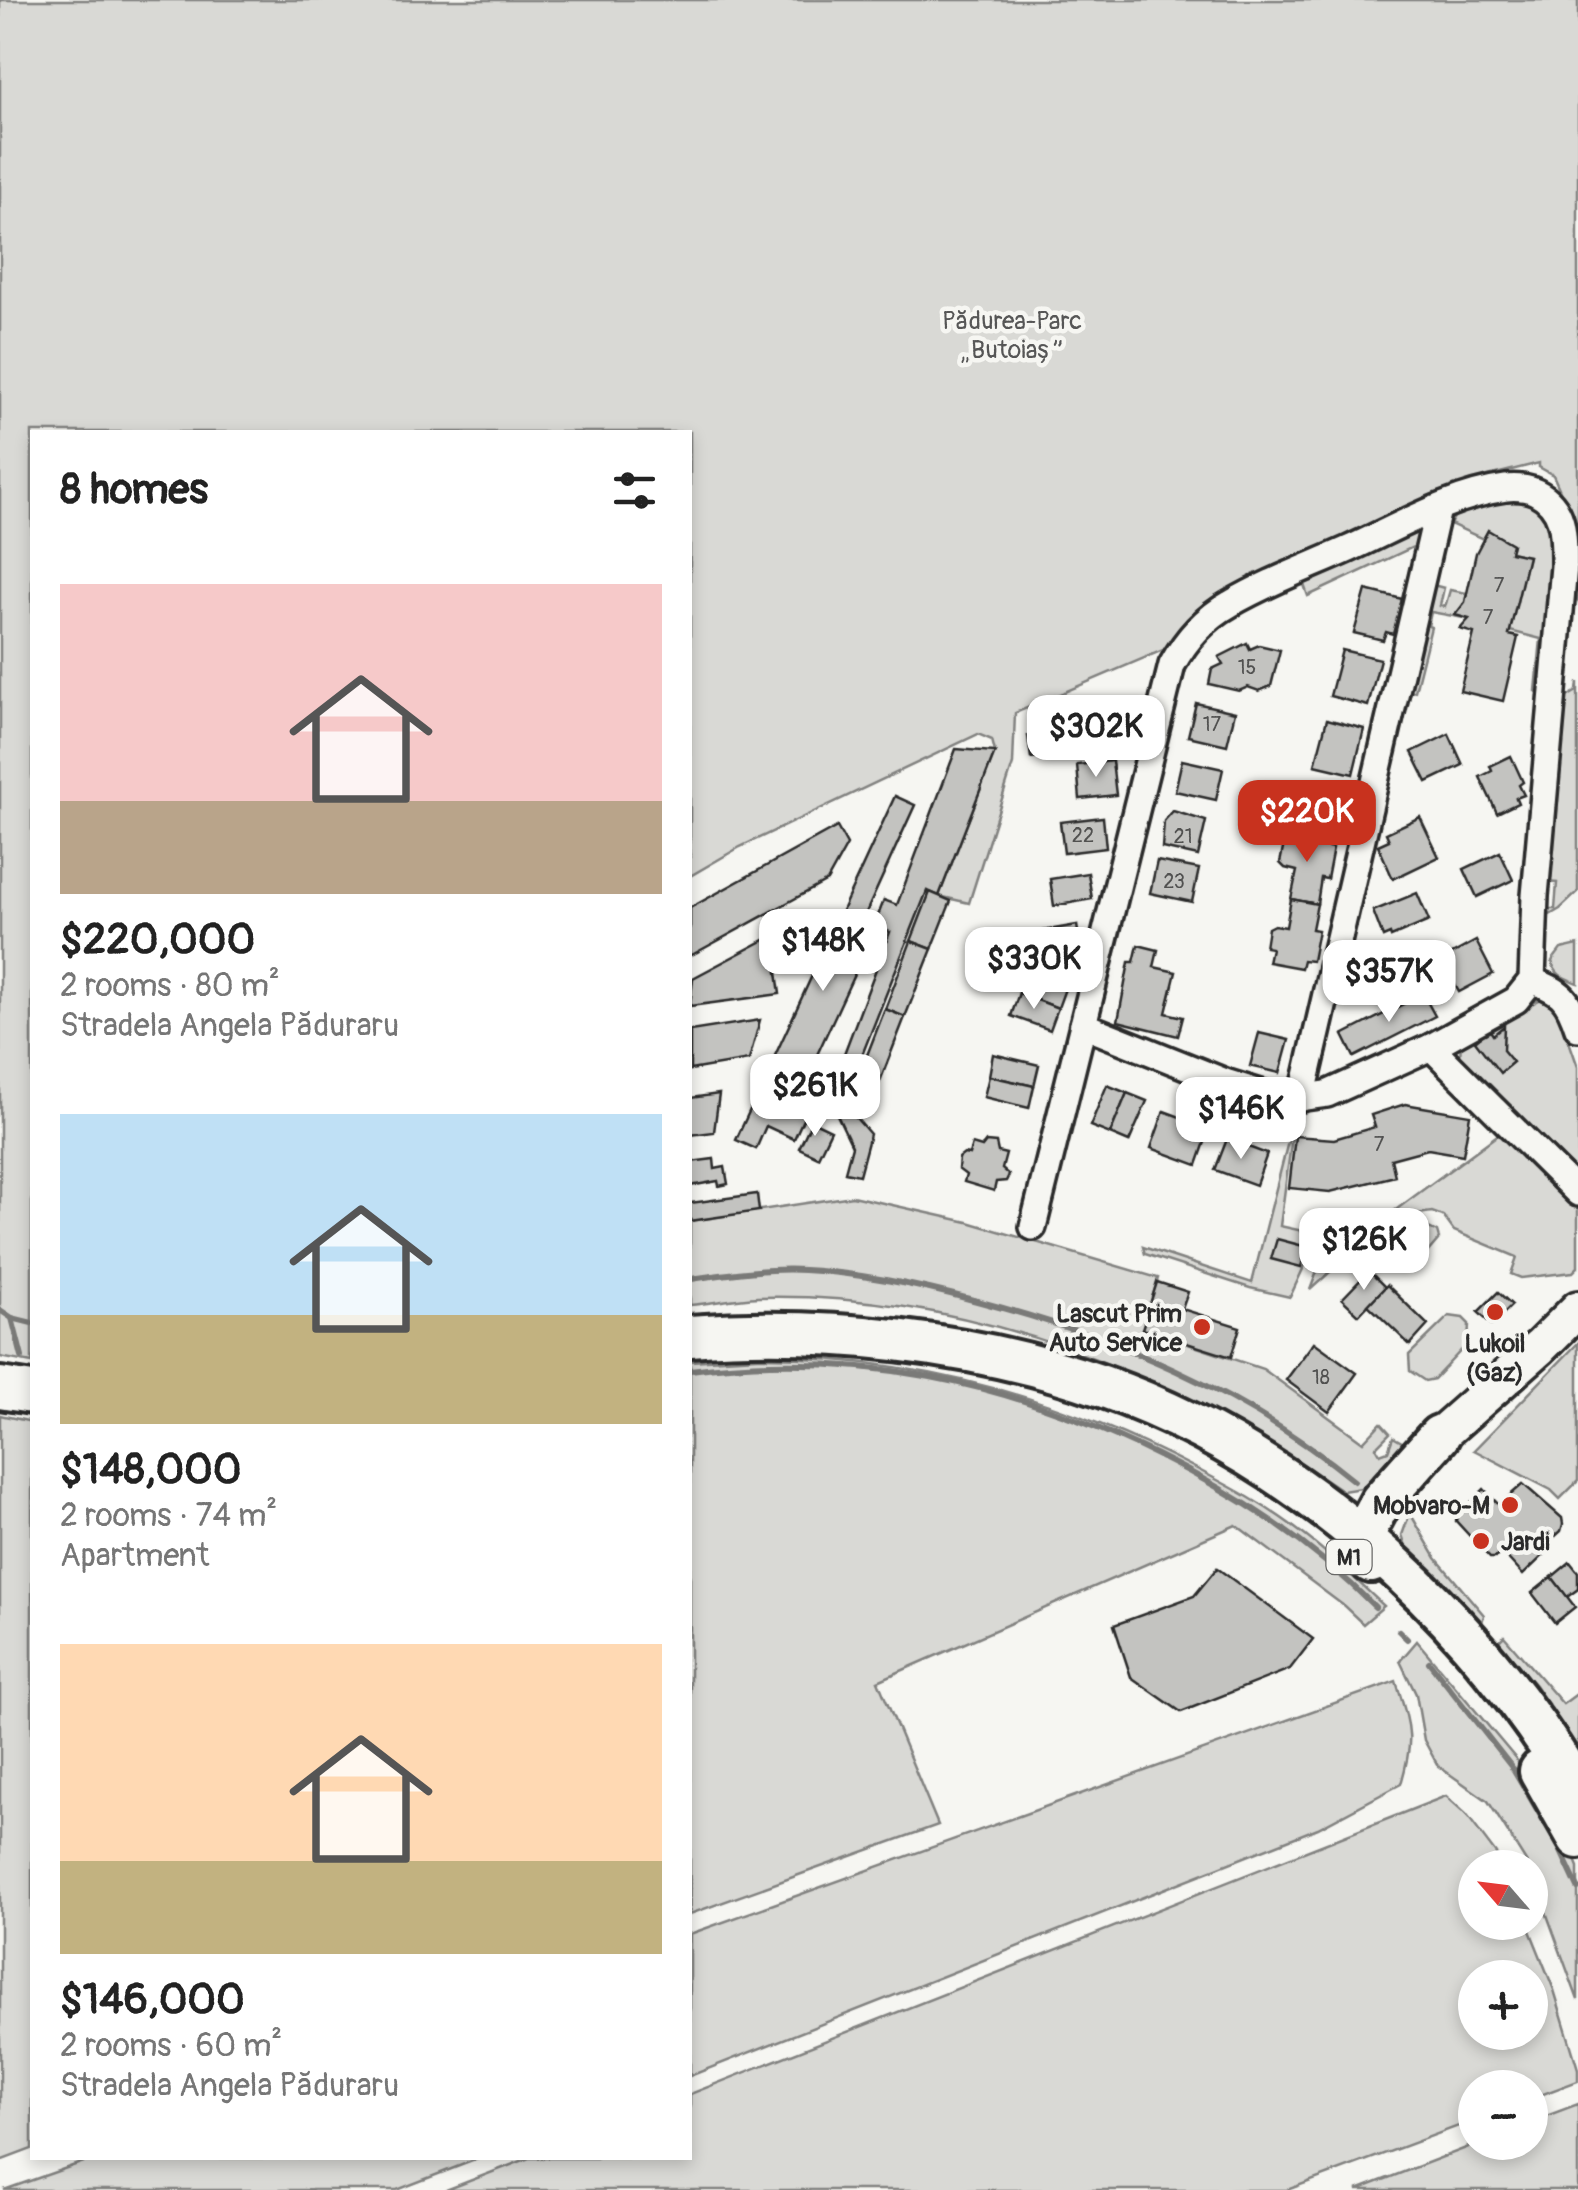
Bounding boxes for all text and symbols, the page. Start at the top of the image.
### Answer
park label: Pădurea-Parc „Butoiaș” [942,306,1082,366]
icon: filters [607,463,662,518]
text: 8 homes [60,464,208,516]
house number: 7 [1494,573,1505,598]
house number: 7 [1483,605,1494,630]
icon: home [271,649,451,829]
house number: 15 [1238,655,1256,680]
pin: $302K [1026,695,1166,780]
text: $302K [1049,707,1143,747]
house number: 17 [1203,712,1222,737]
pin: $220K [1237,780,1377,865]
text: $220K [1260,792,1354,832]
house number: 22 [1072,823,1094,848]
house number: 21 [1174,824,1193,849]
house number: 23 [1163,869,1185,894]
pin: $148K [753,909,893,994]
text: $220,000 [60,914,255,966]
text: $148K [781,921,865,961]
pin: $330K [964,927,1104,1012]
text: $330K [987,939,1081,979]
pin: $357K [1319,940,1459,1025]
text: $357K [1345,952,1433,992]
text: 2 rooms · 80 m² [60,966,280,1006]
text: Stradela Angela Păduraru [60,1006,399,1046]
pin: $261K [745,1054,885,1139]
text: $261K [772,1066,858,1106]
pin: $146K [1171,1077,1311,1162]
text: $146K [1198,1089,1284,1129]
house number: 7 [1374,1132,1385,1157]
icon: home [271,1179,451,1359]
pin: $126K [1294,1208,1434,1293]
text: $126K [1321,1220,1407,1260]
place label: Lascut Prim Auto Service [1049,1299,1183,1359]
marker: Lukoil (Gaz) [1484,1301,1506,1323]
marker: Lascut Prim Auto Service [1191,1316,1213,1338]
place label: Lukoil (Gaz) [1465,1329,1525,1389]
house number: 18 [1312,1365,1330,1390]
text: $148,000 [60,1444,241,1496]
place label: Mobvaro-M [1373,1491,1490,1522]
marker: Mobvaro-M [1499,1494,1521,1516]
text: 2 rooms · 74 m² [60,1496,277,1536]
place label: Jardi [1501,1527,1550,1558]
marker: Jardi [1470,1530,1492,1552]
text: Apartment [60,1536,209,1576]
road number: M1 [1326,1540,1372,1574]
icon: home [271,1709,451,1889]
north arrow [1458,1850,1548,1940]
map controls [1458,1850,1548,2160]
button: + [1458,1960,1548,2050]
text: $146,000 [60,1974,245,2026]
text: 2 rooms · 60 m² [60,2026,282,2066]
text: Stradela Angela Păduraru [60,2066,399,2106]
button: − [1458,2070,1548,2160]

